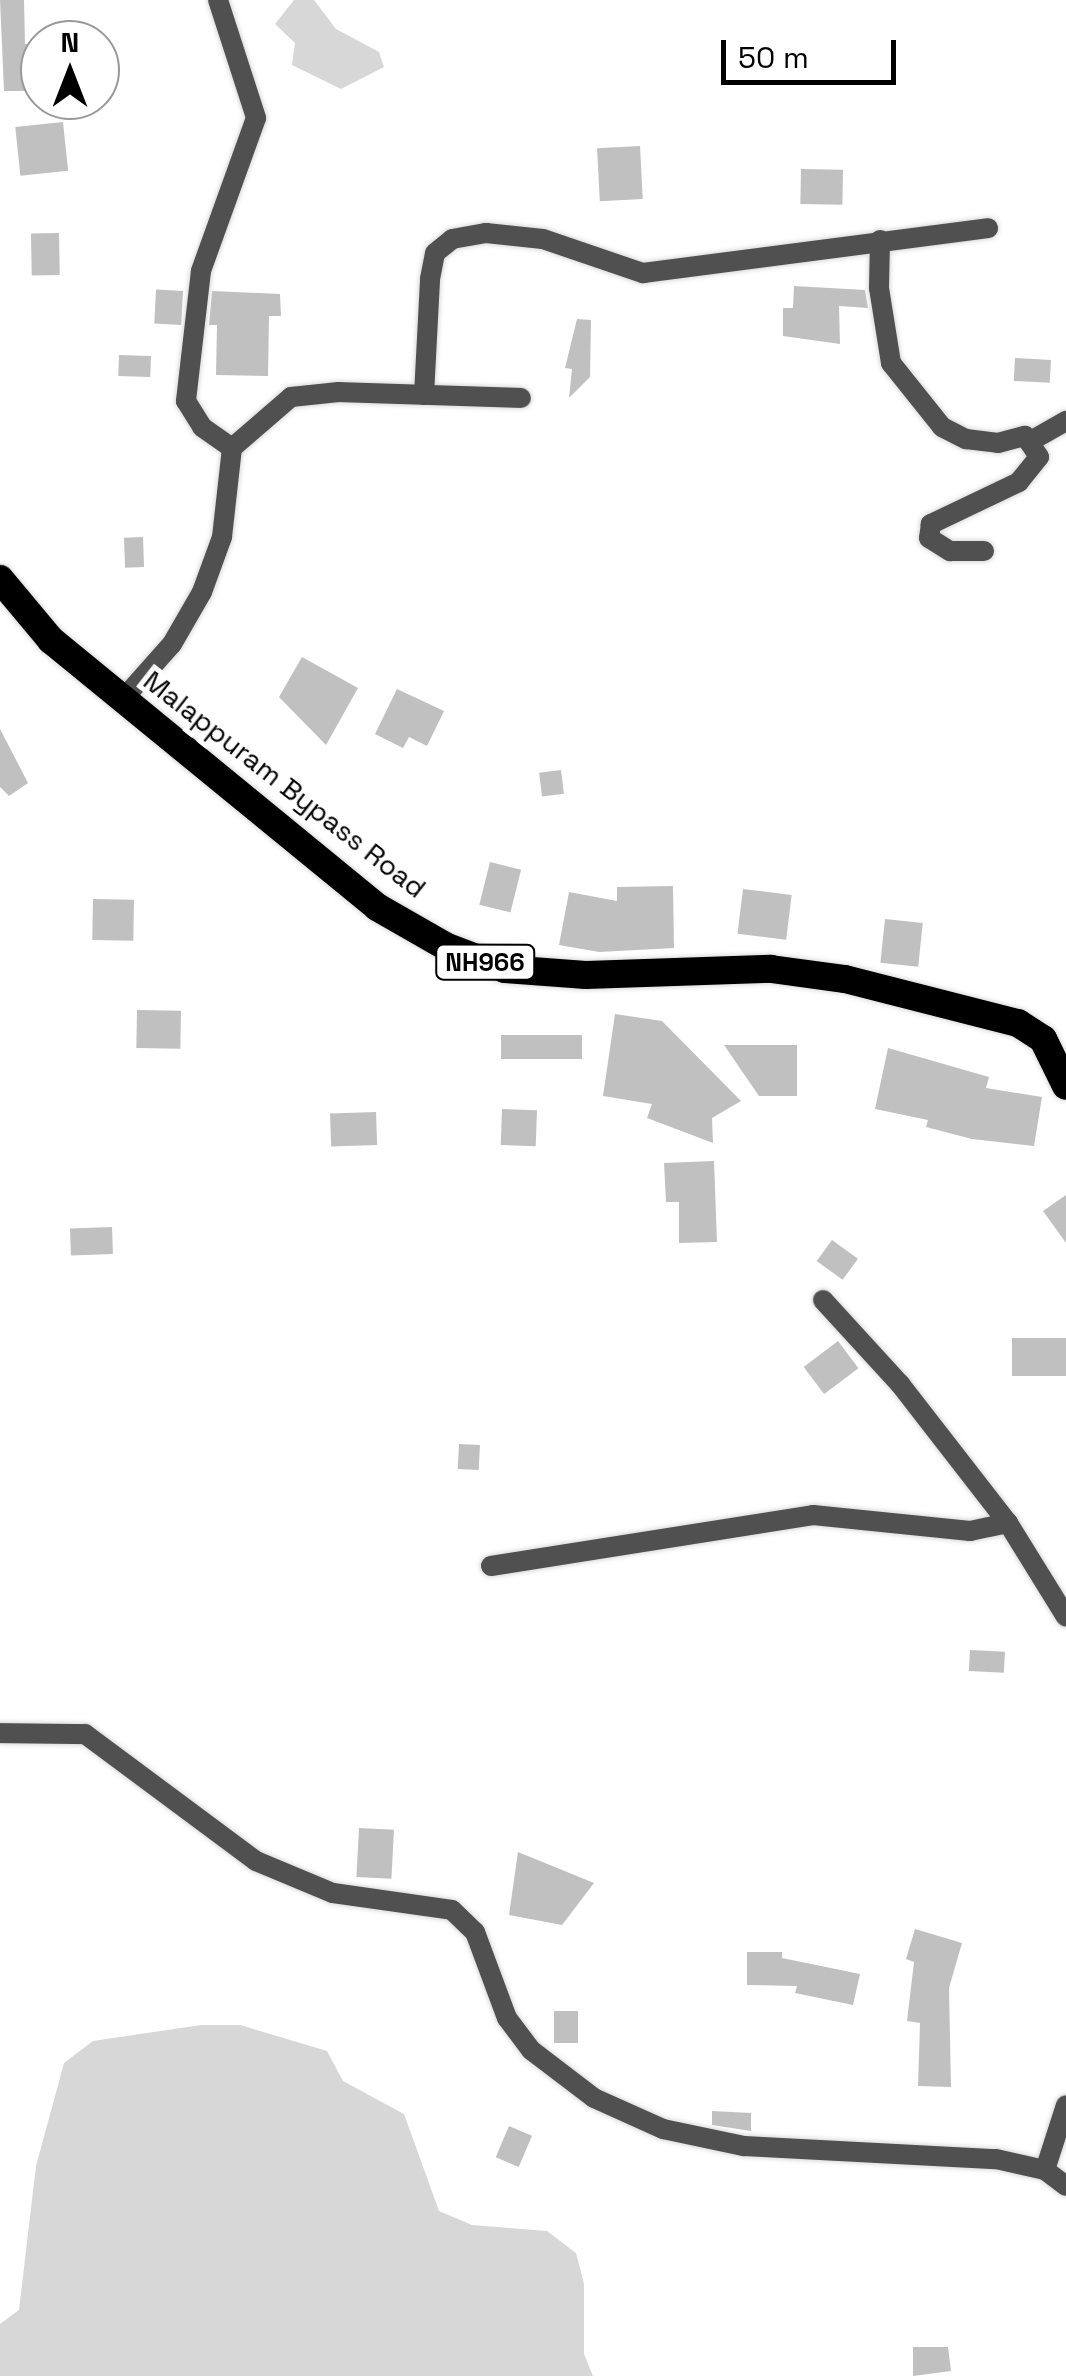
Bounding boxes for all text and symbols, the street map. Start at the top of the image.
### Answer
north arrow [20,20,120,120]
scale bar [726,20,901,82]
text: N [61,24,79,60]
text: 50 m [738,38,809,77]
street label: Malappuram Bypass Road [137,663,433,905]
road number: NH966 [435,942,535,982]

